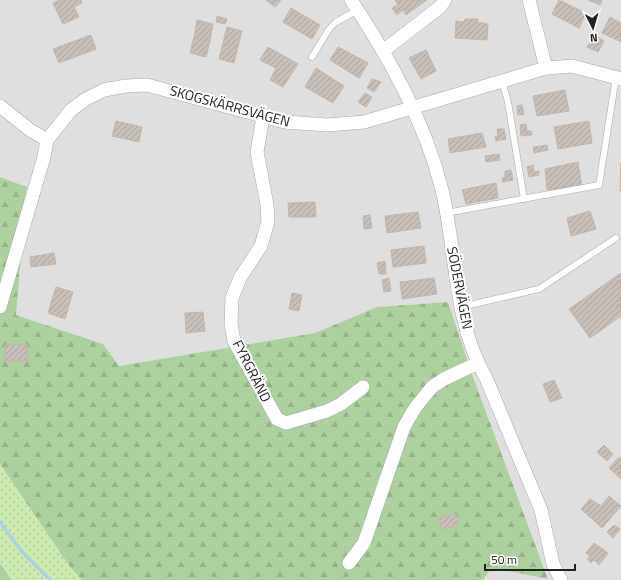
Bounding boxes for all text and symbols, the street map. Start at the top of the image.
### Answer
north arrow [573,8,613,48]
text: N [589,30,598,46]
street label: SKOGSKÄRRSVÄGEN [168,79,293,132]
street label: SÖDERVÄGEN [442,245,479,331]
street label: FYRGRÄND [228,336,277,406]
scale bar [485,546,575,572]
text: 50 m [491,550,517,569]

